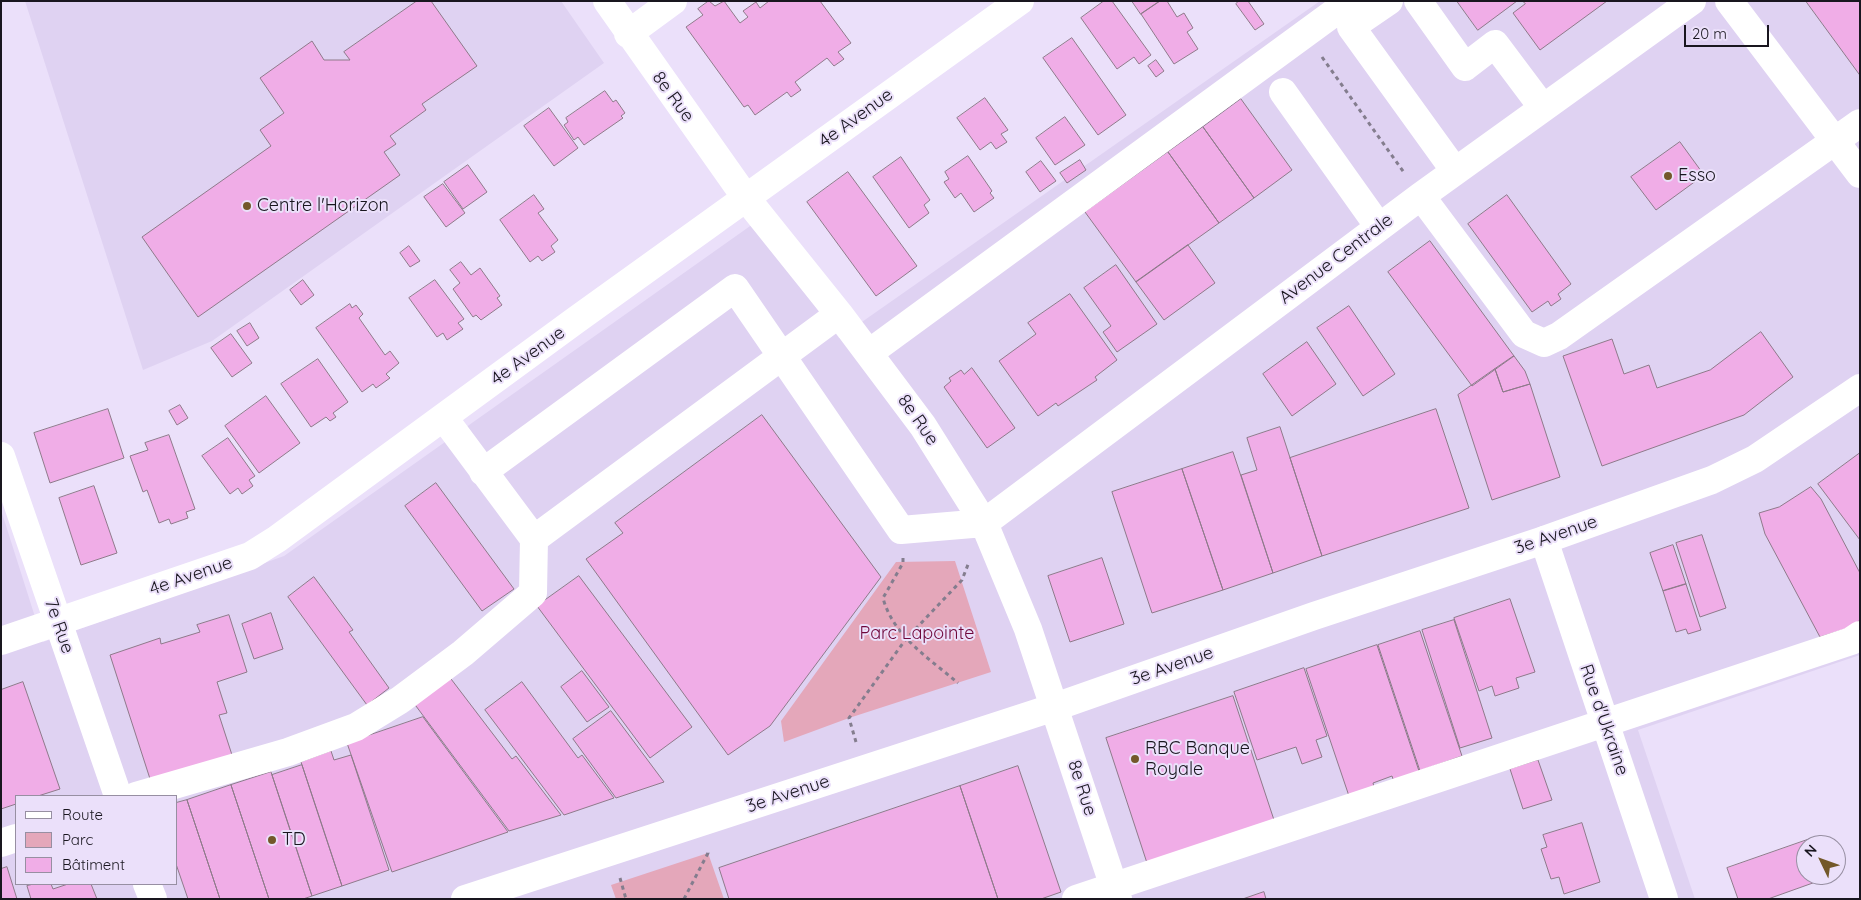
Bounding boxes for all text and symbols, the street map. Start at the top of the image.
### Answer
scale bar [1686,15,1771,47]
text: 20 m [1692,24,1727,43]
street label: 8e Rue [647,68,699,126]
street label: 4e Avenue [815,84,897,152]
place label: Esso [1678,165,1716,187]
marker: Esso [1662,170,1674,182]
place label: Centre l'Horizon [257,195,389,217]
marker: Centre l'Horizon [241,200,253,212]
street label: Avenue Centrale [1275,209,1397,309]
street label: 4e Avenue [487,322,569,390]
street label: 8e Rue [893,390,943,450]
street label: 3e Avenue [1512,511,1600,559]
street label: 4e Avenue [147,552,235,600]
street label: 7e Rue [40,596,78,656]
park label: Parc Lapointe [859,623,975,645]
street label: 3e Avenue [1128,642,1216,690]
street label: Rue d'Ukraine [1575,662,1633,778]
place label: RBC Banque Royale [1145,738,1250,781]
marker: RBC Banque Royale [1129,753,1141,765]
street label: 8e Rue [1063,758,1101,818]
street label: 3e Avenue [744,770,832,818]
legend [15,795,178,885]
text: Route [62,805,103,824]
place label: TD [282,829,306,851]
text: Parc [62,830,93,849]
marker: TD [266,834,278,846]
north arrow [1796,835,1846,885]
text: N [1800,841,1821,860]
text: Bâtiment [62,855,125,874]

